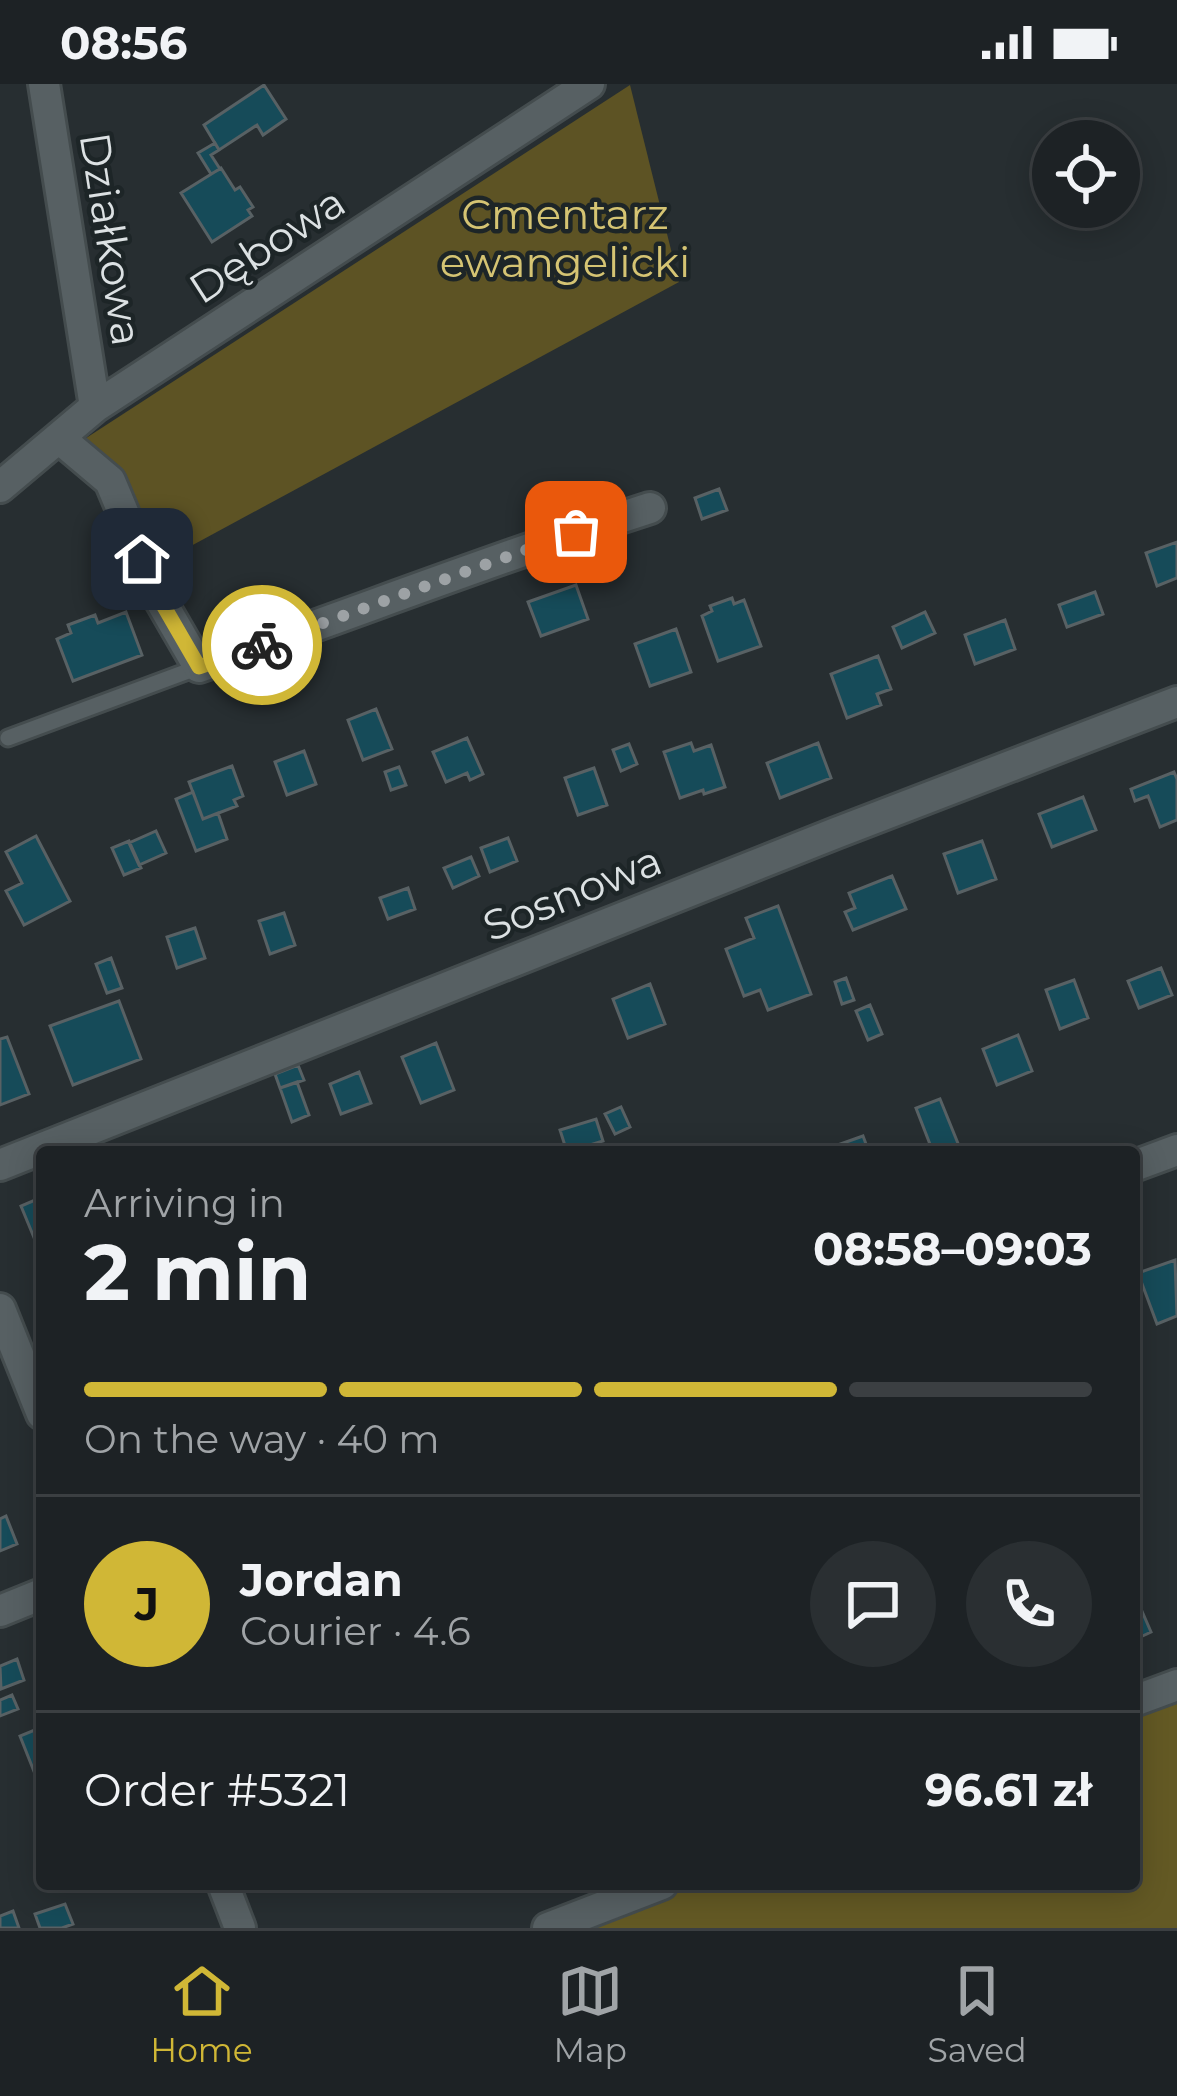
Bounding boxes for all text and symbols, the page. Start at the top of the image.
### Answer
text: 08:56 [60,15,188,70]
map controls [1032,120,1140,228]
button: locate [1032,120,1140,228]
street label: Działkowa [69,129,153,349]
street label: Dębowa [179,176,355,314]
park label: Cmentarz ewangelicki [440,188,690,288]
pin [525,481,627,583]
icon: bag [543,499,609,565]
pin [91,508,193,610]
icon: home [109,526,175,592]
courier [202,585,322,705]
icon: bike [229,612,295,678]
street label: Sosnowa [475,834,669,952]
text: Arriving in [84,1179,285,1227]
text: 08:58–09:03 [813,1221,1092,1276]
text: 2 min [84,1224,311,1320]
text: On the way · 40 m [84,1415,440,1463]
button: chat [810,1541,936,1667]
button: phone [966,1541,1092,1667]
text: Jordan [240,1552,403,1607]
text: J [135,1576,159,1631]
text: Courier · 4.6 [240,1607,471,1655]
text: Order #5321 [84,1762,350,1817]
text: 96.61 zł [925,1762,1092,1817]
tab: Home [150,1958,253,2070]
tab: Map [553,1958,627,2070]
tab: Saved [928,1958,1027,2070]

